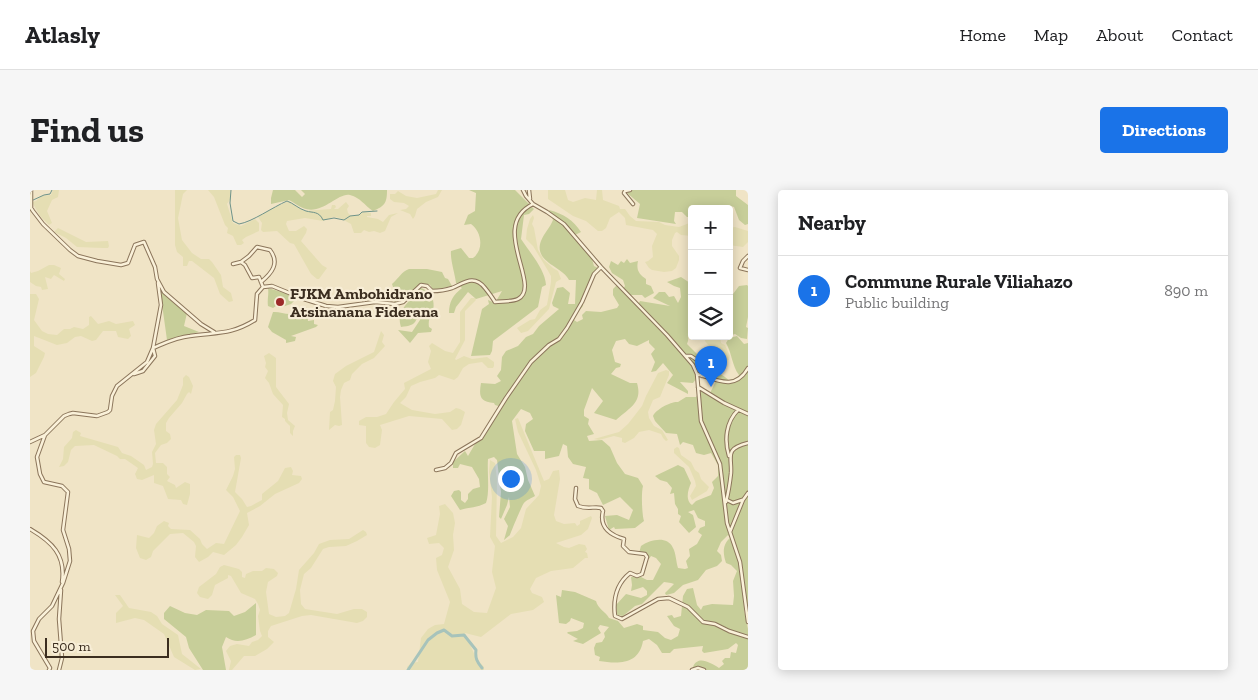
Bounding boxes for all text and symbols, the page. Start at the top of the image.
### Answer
text: Atlasly [25,20,100,49]
text: Home [959,24,1006,46]
text: Map [1034,24,1068,46]
text: About [1096,24,1143,46]
text: Contact [1171,24,1233,46]
button: Directions [1100,107,1228,153]
text: Find us [30,109,144,151]
map controls [688,205,733,340]
button: + [688,205,733,250]
text: Nearby [798,210,866,235]
button: − [688,250,733,295]
text: Commune Rurale Viliahazo [845,270,1073,293]
text: 1 [811,281,817,300]
text: 890 m [1164,281,1208,300]
place label: FJKM Ambohidrano Atsinanana Fiderana [290,284,438,321]
text: Public building [845,293,949,312]
button: layers [688,295,733,340]
marker: FJKM Ambohidrano Atsinanana Fiderana [274,296,286,308]
pin: 1 [695,346,727,387]
your location [498,466,524,492]
scale bar [45,635,169,658]
text: 500 m [52,638,91,655]

